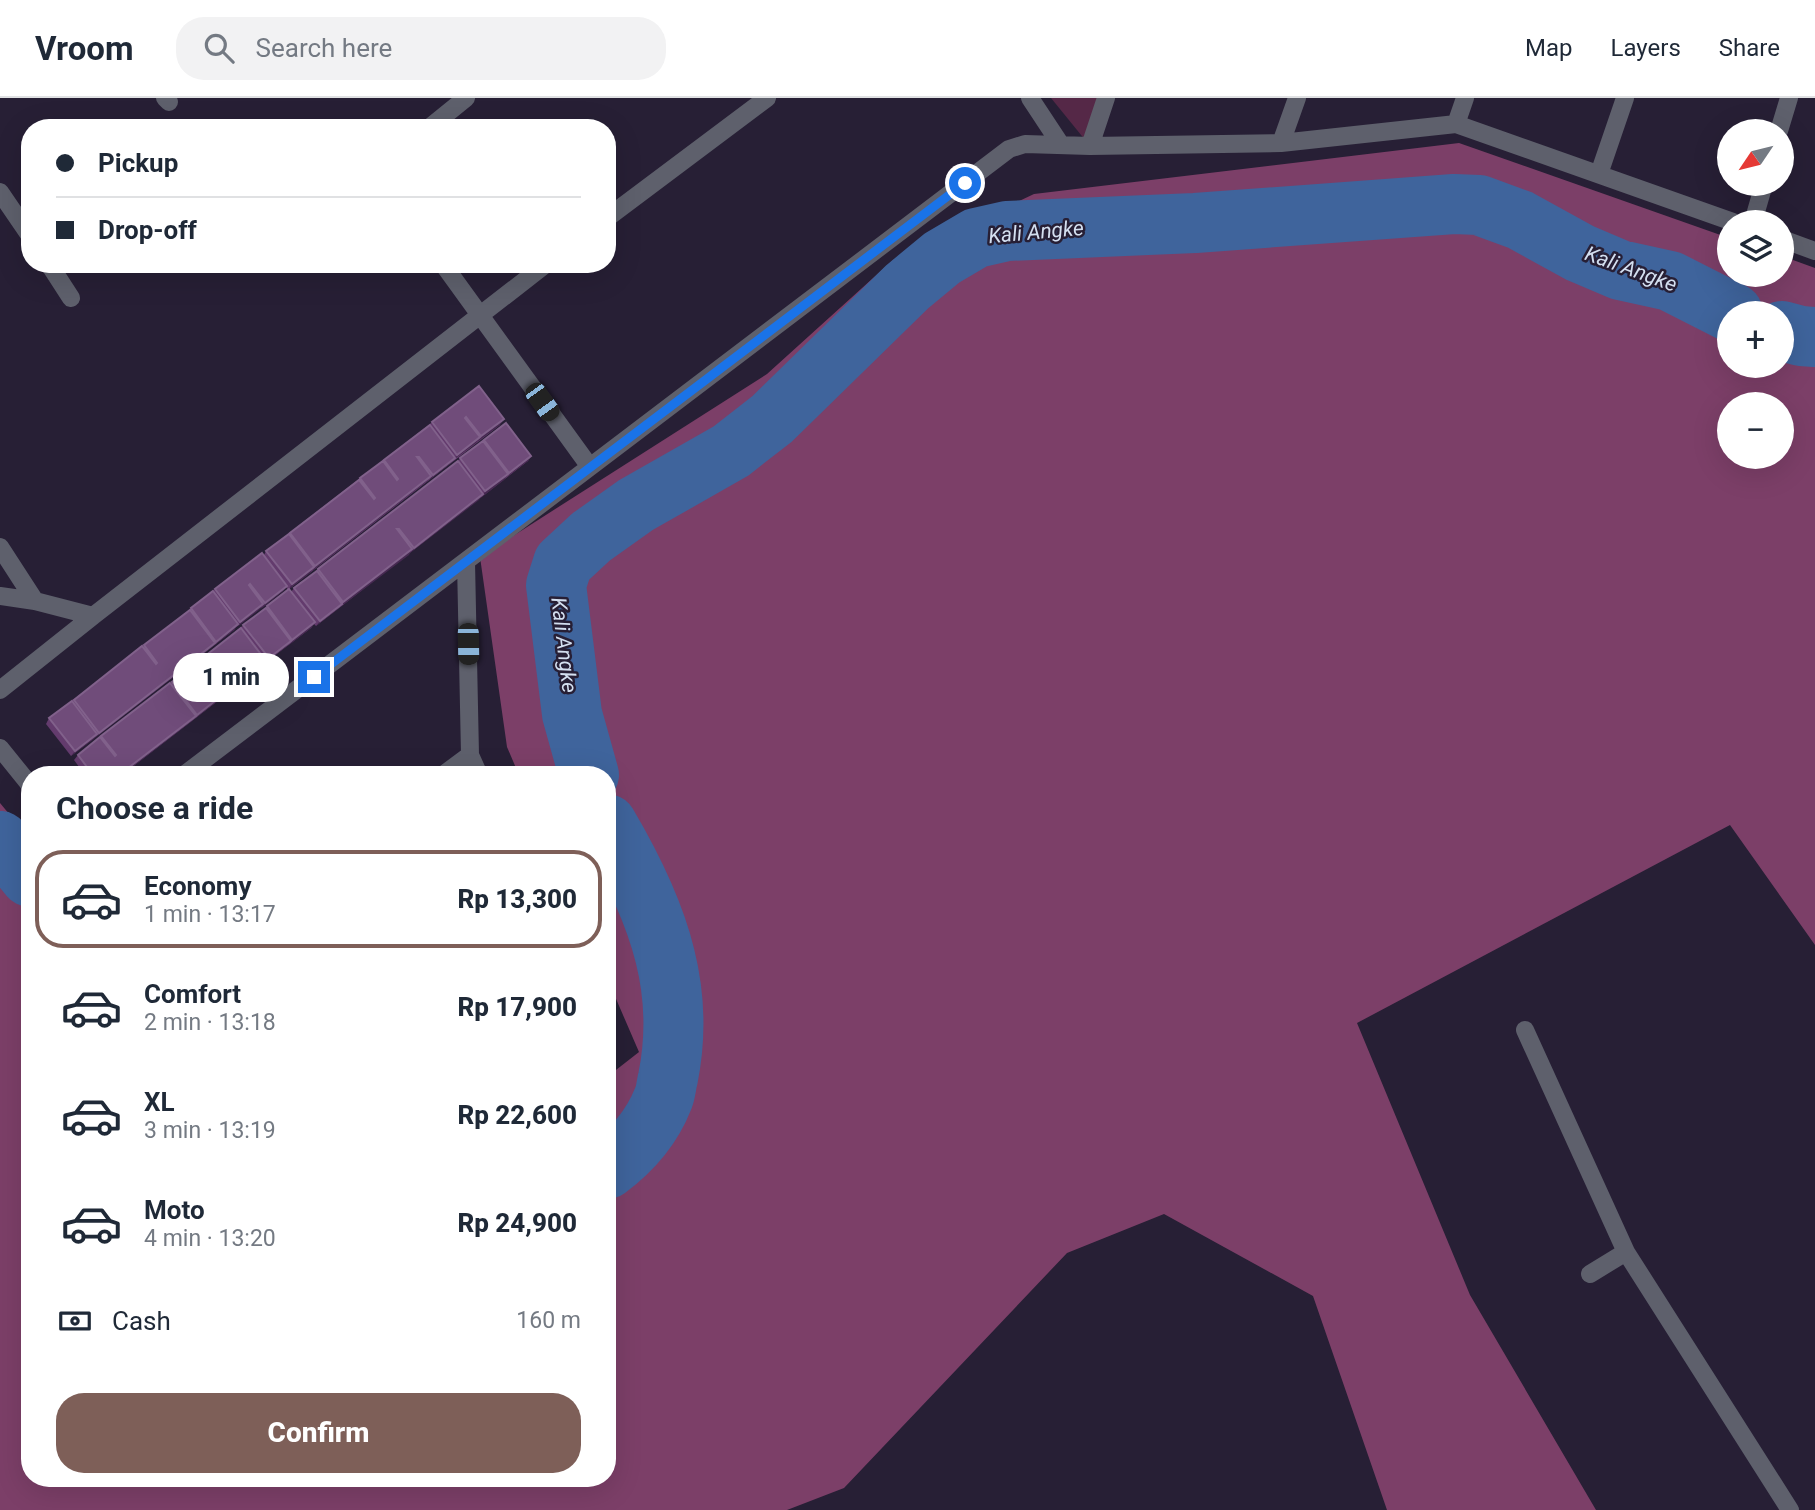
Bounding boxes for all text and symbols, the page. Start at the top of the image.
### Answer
search box [176,17,666,80]
text: Vroom [35,29,134,68]
icon: search [200,29,238,67]
text: Search here [256,33,392,63]
text: Map [1525,34,1573,62]
text: Layers [1611,34,1681,62]
text: Share [1719,34,1780,62]
north arrow [1717,119,1794,196]
map controls [1717,119,1794,469]
text: Pickup [98,148,178,178]
route start [949,167,981,199]
button: layers [1717,210,1794,287]
text: Drop-off [98,215,197,245]
water label: Kali Angke [987,216,1085,248]
water label: Kali Angke [1582,241,1680,297]
button: + [1717,301,1794,378]
car [522,379,563,425]
button: − [1717,392,1794,469]
water label: Kali Angke [546,596,582,694]
car [458,623,479,665]
callout: 1 min [174,652,290,702]
route end [298,661,330,693]
text: 1 min [202,664,260,691]
text: Choose a ride [56,789,253,827]
icon: car [60,868,123,931]
text: Economy [144,871,251,901]
text: Rp 13,300 [457,884,577,914]
text: 1 min · 13:17 [144,901,276,928]
icon: car [60,976,123,1039]
text: Comfort [144,979,241,1009]
text: Rp 17,900 [457,992,577,1022]
text: 2 min · 13:18 [144,1009,276,1036]
icon: car [60,1084,123,1147]
text: XL [144,1087,175,1117]
text: Rp 22,600 [457,1100,577,1130]
text: 3 min · 13:19 [144,1117,276,1144]
icon: car [60,1192,123,1255]
text: Moto [144,1195,205,1225]
text: Rp 24,900 [457,1208,577,1238]
text: 4 min · 13:20 [144,1225,276,1252]
icon: cash [56,1302,94,1340]
text: Cash [112,1306,171,1336]
text: 160 m [516,1307,581,1334]
button: Confirm [56,1393,581,1473]

